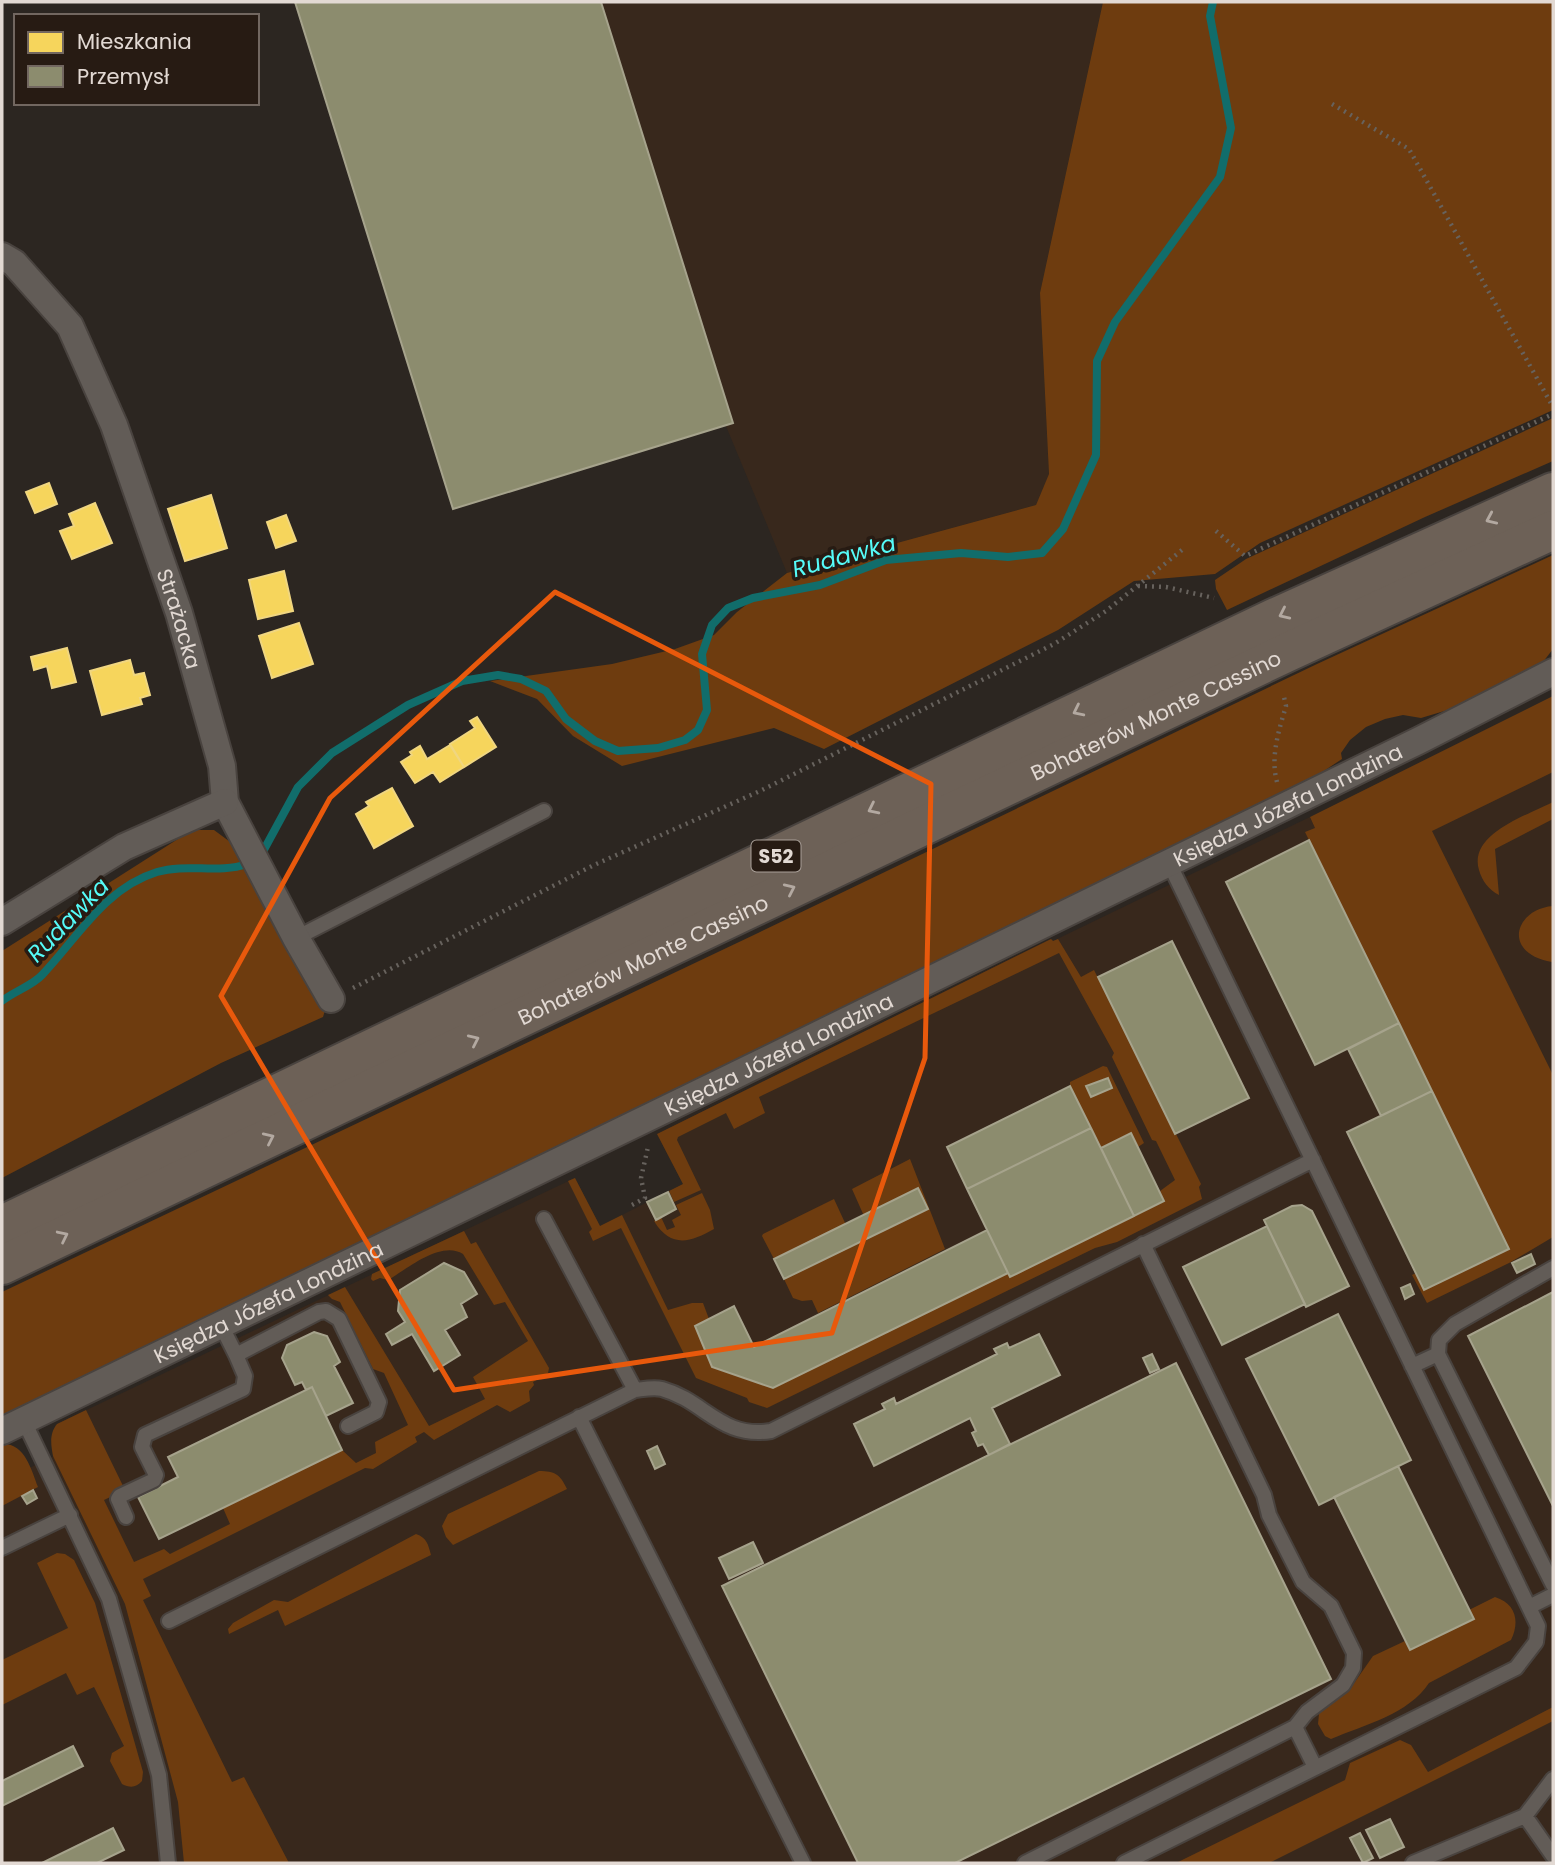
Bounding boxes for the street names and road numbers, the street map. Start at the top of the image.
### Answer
street label: Strażacka [150,565,208,672]
street label: Bohaterów Monte Cassino [1025,643,1286,787]
street label: Księdza Józefa Londzina [1168,736,1407,873]
road number: S52 [752,841,800,872]
street label: Bohaterów Monte Cassino [513,887,773,1032]
street label: Księdza Józefa Londzina [659,986,898,1122]
street label: Księdza Józefa Londzina [149,1234,388,1370]

